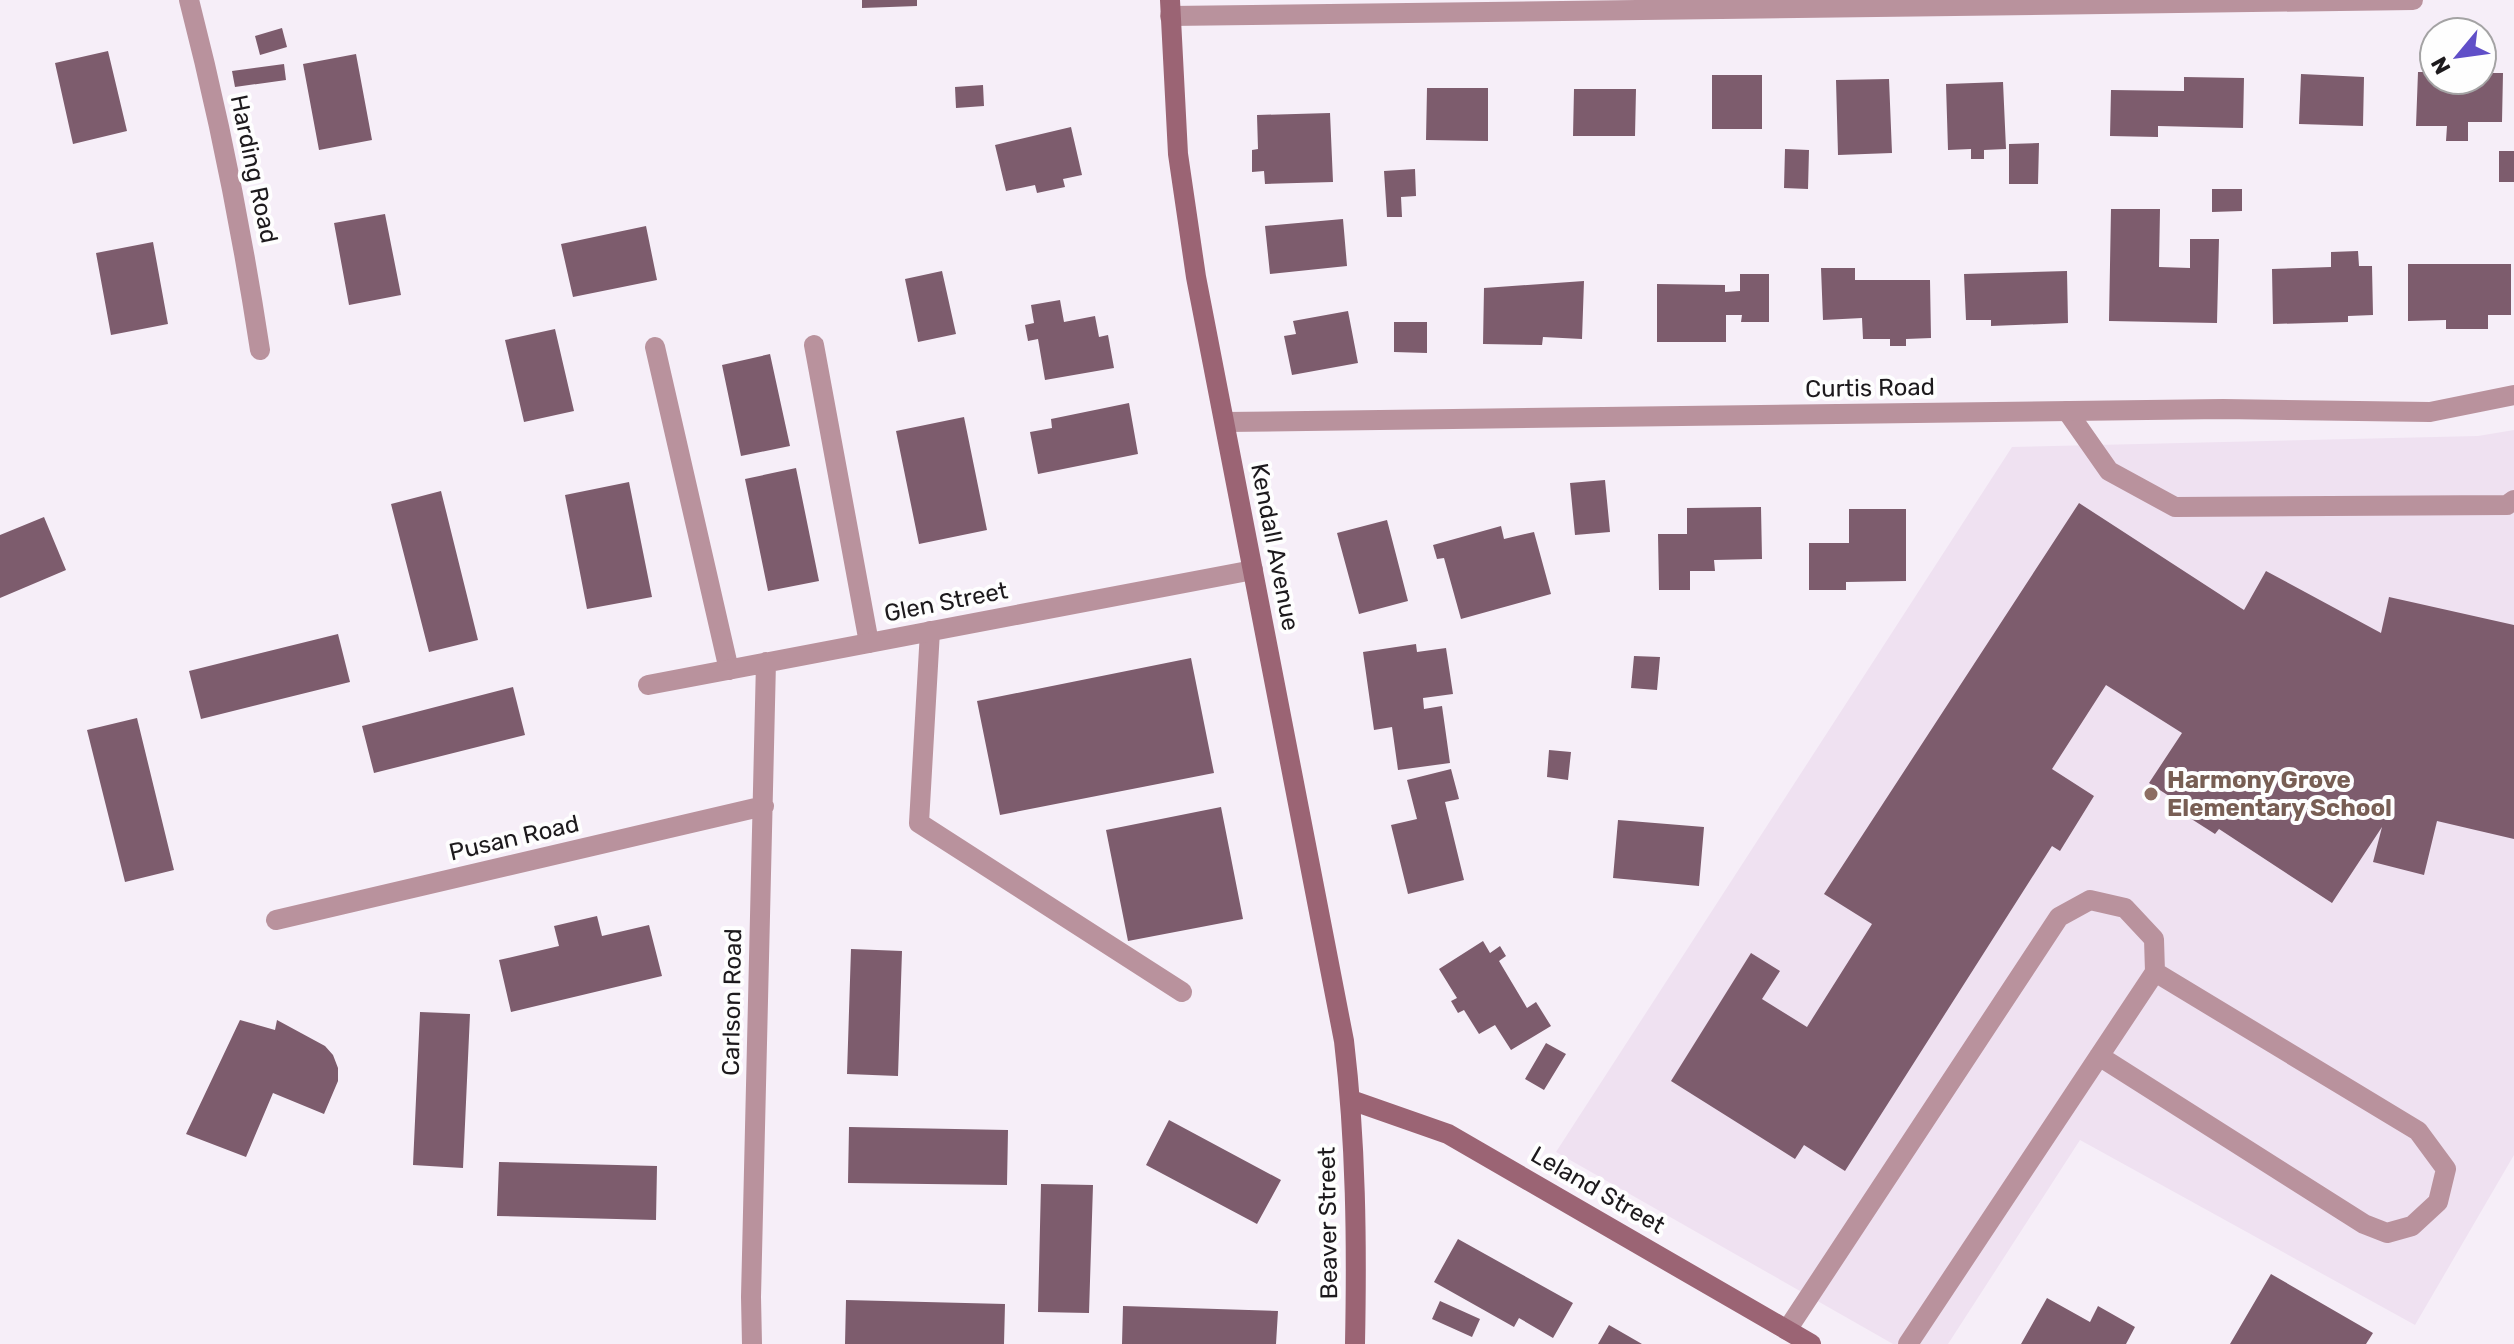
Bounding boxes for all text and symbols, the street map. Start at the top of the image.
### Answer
north arrow [2418,16,2498,96]
text: N [2425,52,2457,79]
street label: Harding Road [225,92,283,246]
street label: Curtis Road [1805,373,1935,403]
street label: Kendall Avenue [1245,461,1305,633]
street label: Glen Street [882,576,1010,628]
place label: Harmony Grove Elementary School [2167,766,2392,822]
marker: Harmony Grove Elementary School [2142,785,2160,803]
street label: Pusan Road [446,809,582,867]
street label: Carlson Road [717,928,747,1076]
street label: Leland Street [1526,1140,1670,1240]
street label: Beaver Street [1313,1146,1343,1300]

